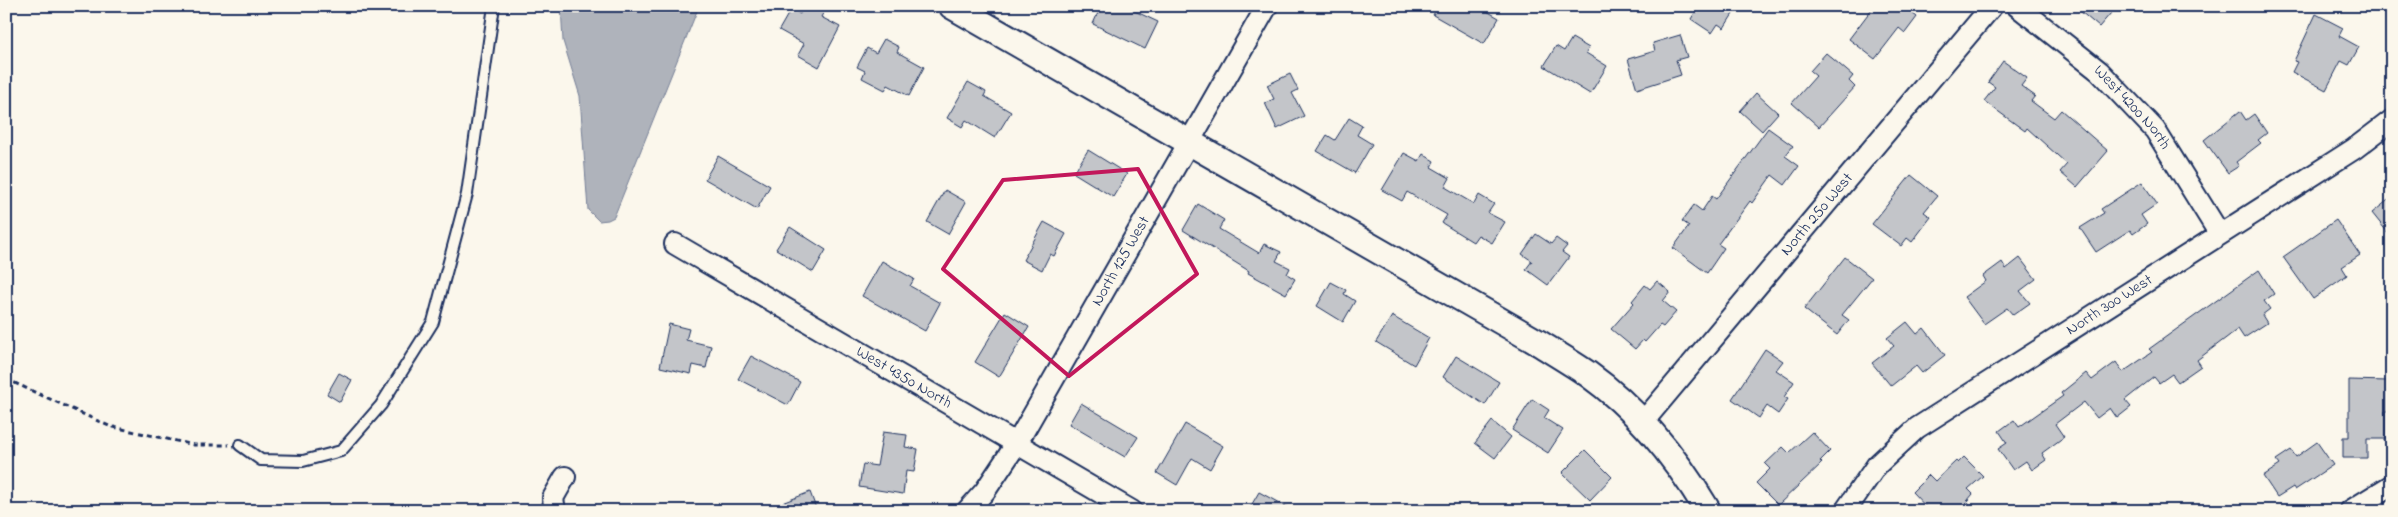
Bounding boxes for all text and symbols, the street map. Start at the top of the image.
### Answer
street label: West 4200 North [2088,60,2176,154]
street label: North 250 West [1775,167,1860,261]
street label: North 125 West [1086,211,1157,311]
street label: North 300 West [2062,268,2158,342]
street label: West 4350 North [851,340,956,415]

